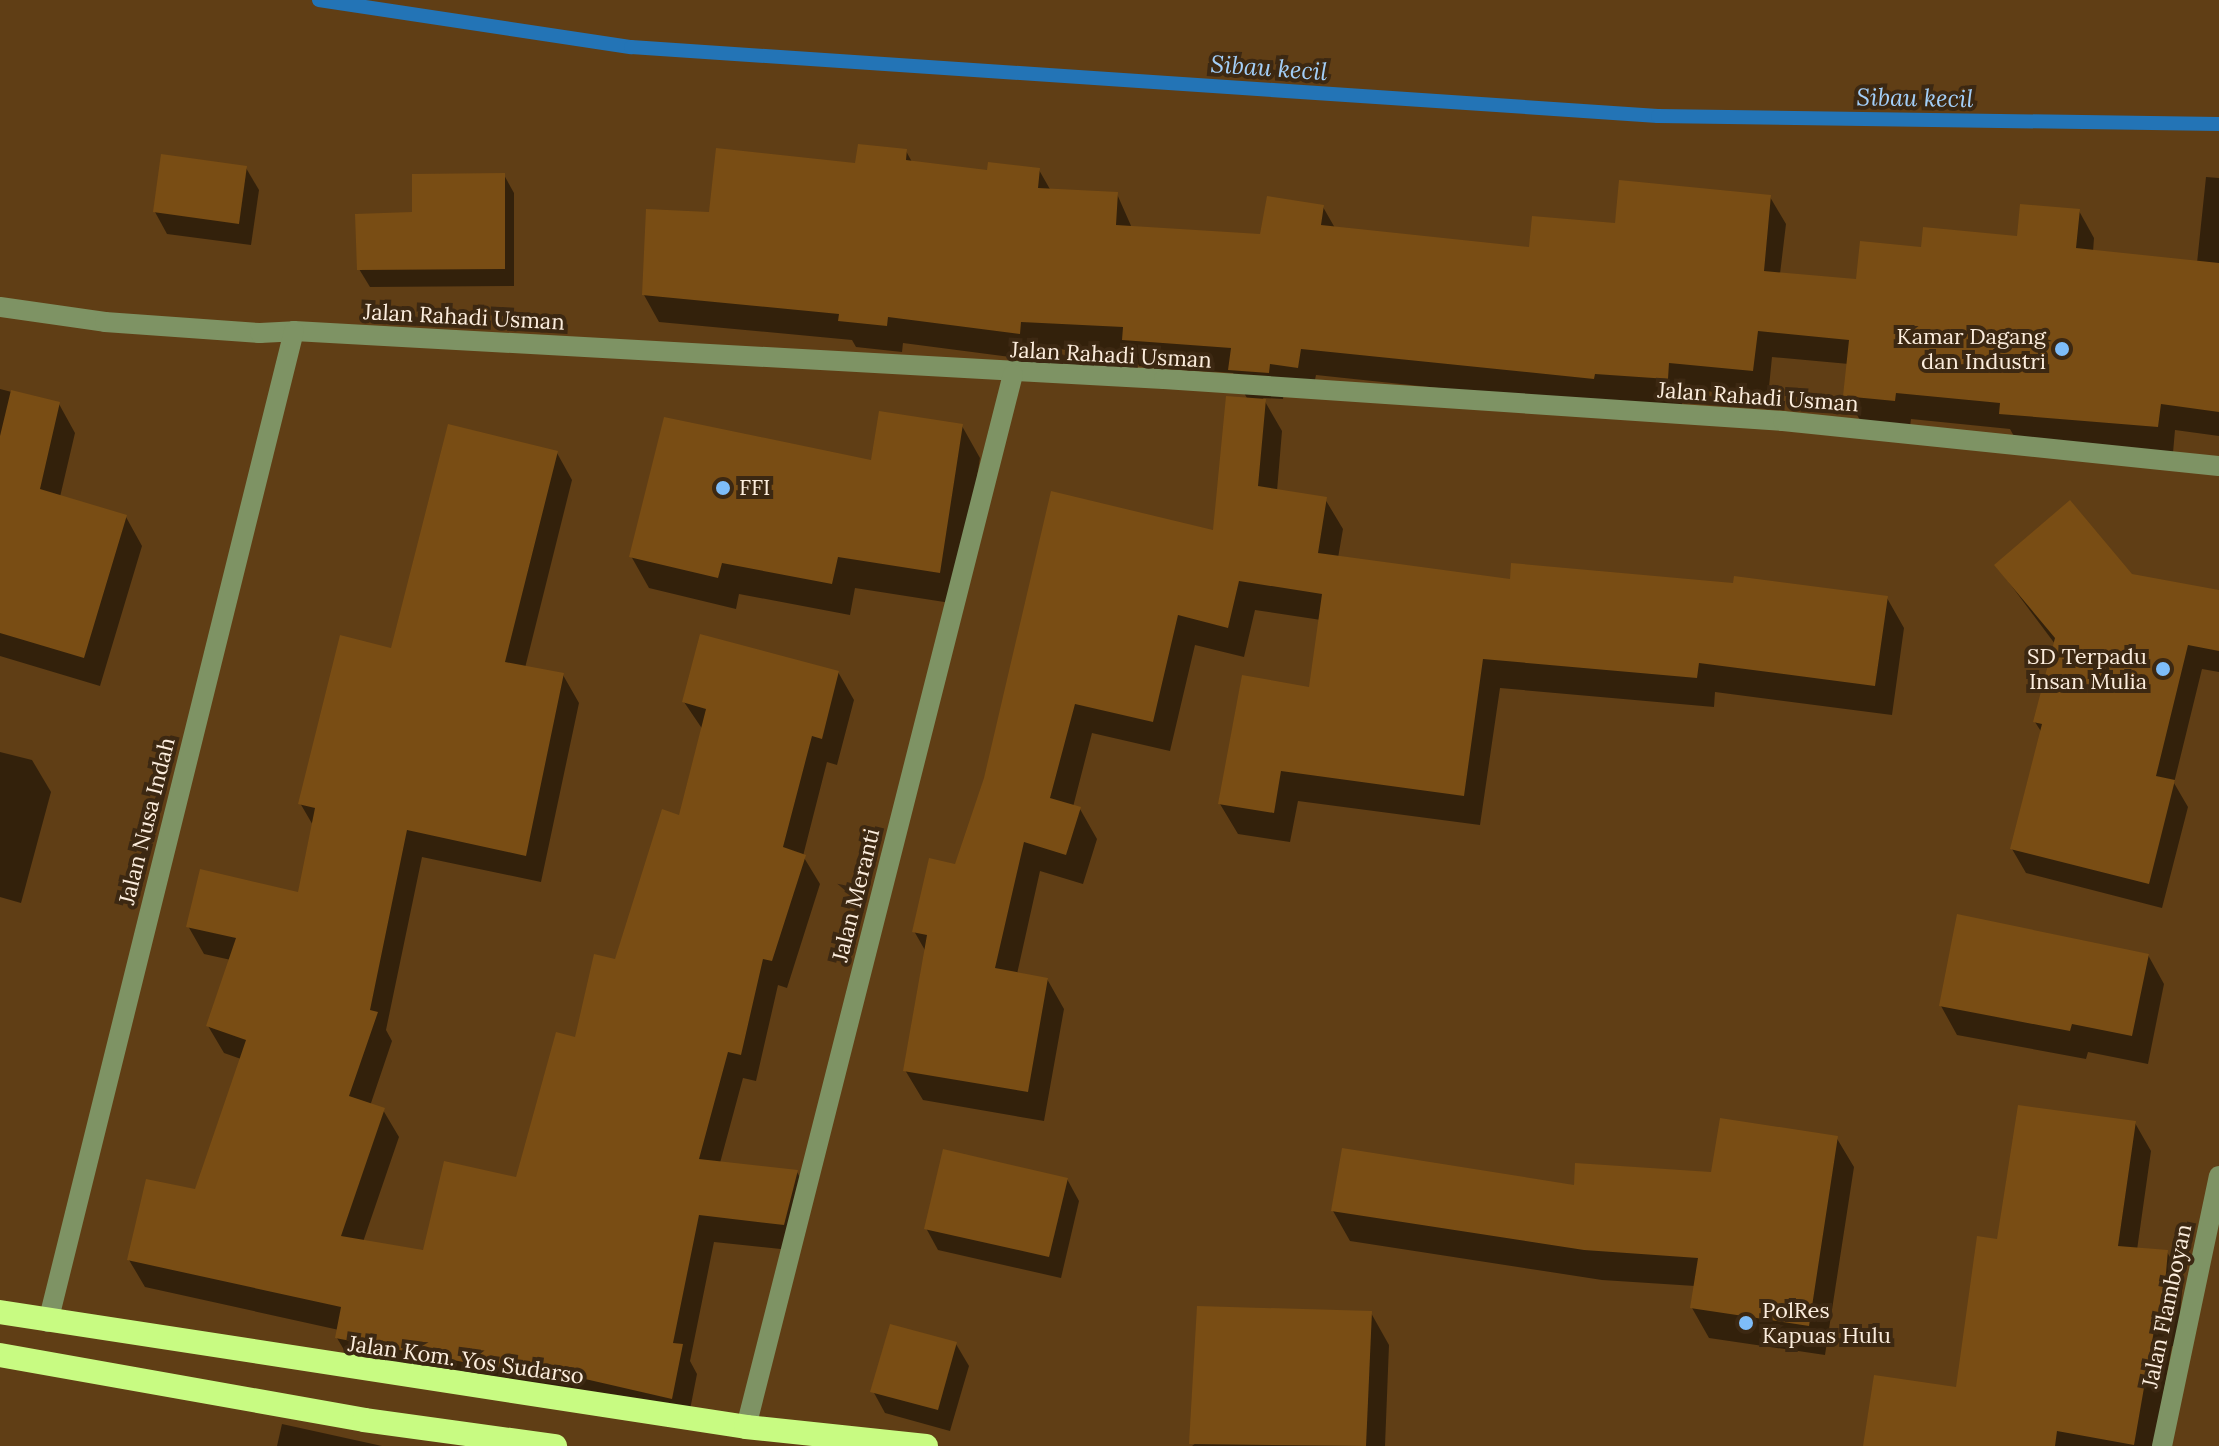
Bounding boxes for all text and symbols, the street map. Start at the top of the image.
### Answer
water label: Sibau kecil [1210,50,1328,86]
water label: Sibau kecil [1856,83,1974,113]
street label: Jalan Rahadi Usman [363,299,565,335]
place label: Kamar Dagang dan Industri [1897,323,2046,374]
street label: Jalan Rahadi Usman [1010,337,1212,373]
marker: Kamar Dagang dan Industri [2053,340,2071,358]
street label: Jalan Rahadi Usman [1657,377,1859,417]
place label: FFI [739,475,770,501]
marker: FFI [714,479,732,497]
place label: SD Terpadu Insan Mulia [2027,643,2147,694]
marker: SD Terpadu Insan Mulia [2154,660,2172,678]
street label: Jalan Nusa Indah [113,735,181,907]
street label: Jalan Meranti [827,826,885,964]
street label: Jalan Flamboyan [2137,1222,2197,1390]
place label: PolRes Kapuas Hulu [1762,1297,1891,1348]
marker: PolRes Kapuas Hulu [1737,1314,1755,1332]
street label: Jalan Kom. Yos Sudarso [346,1330,586,1390]

